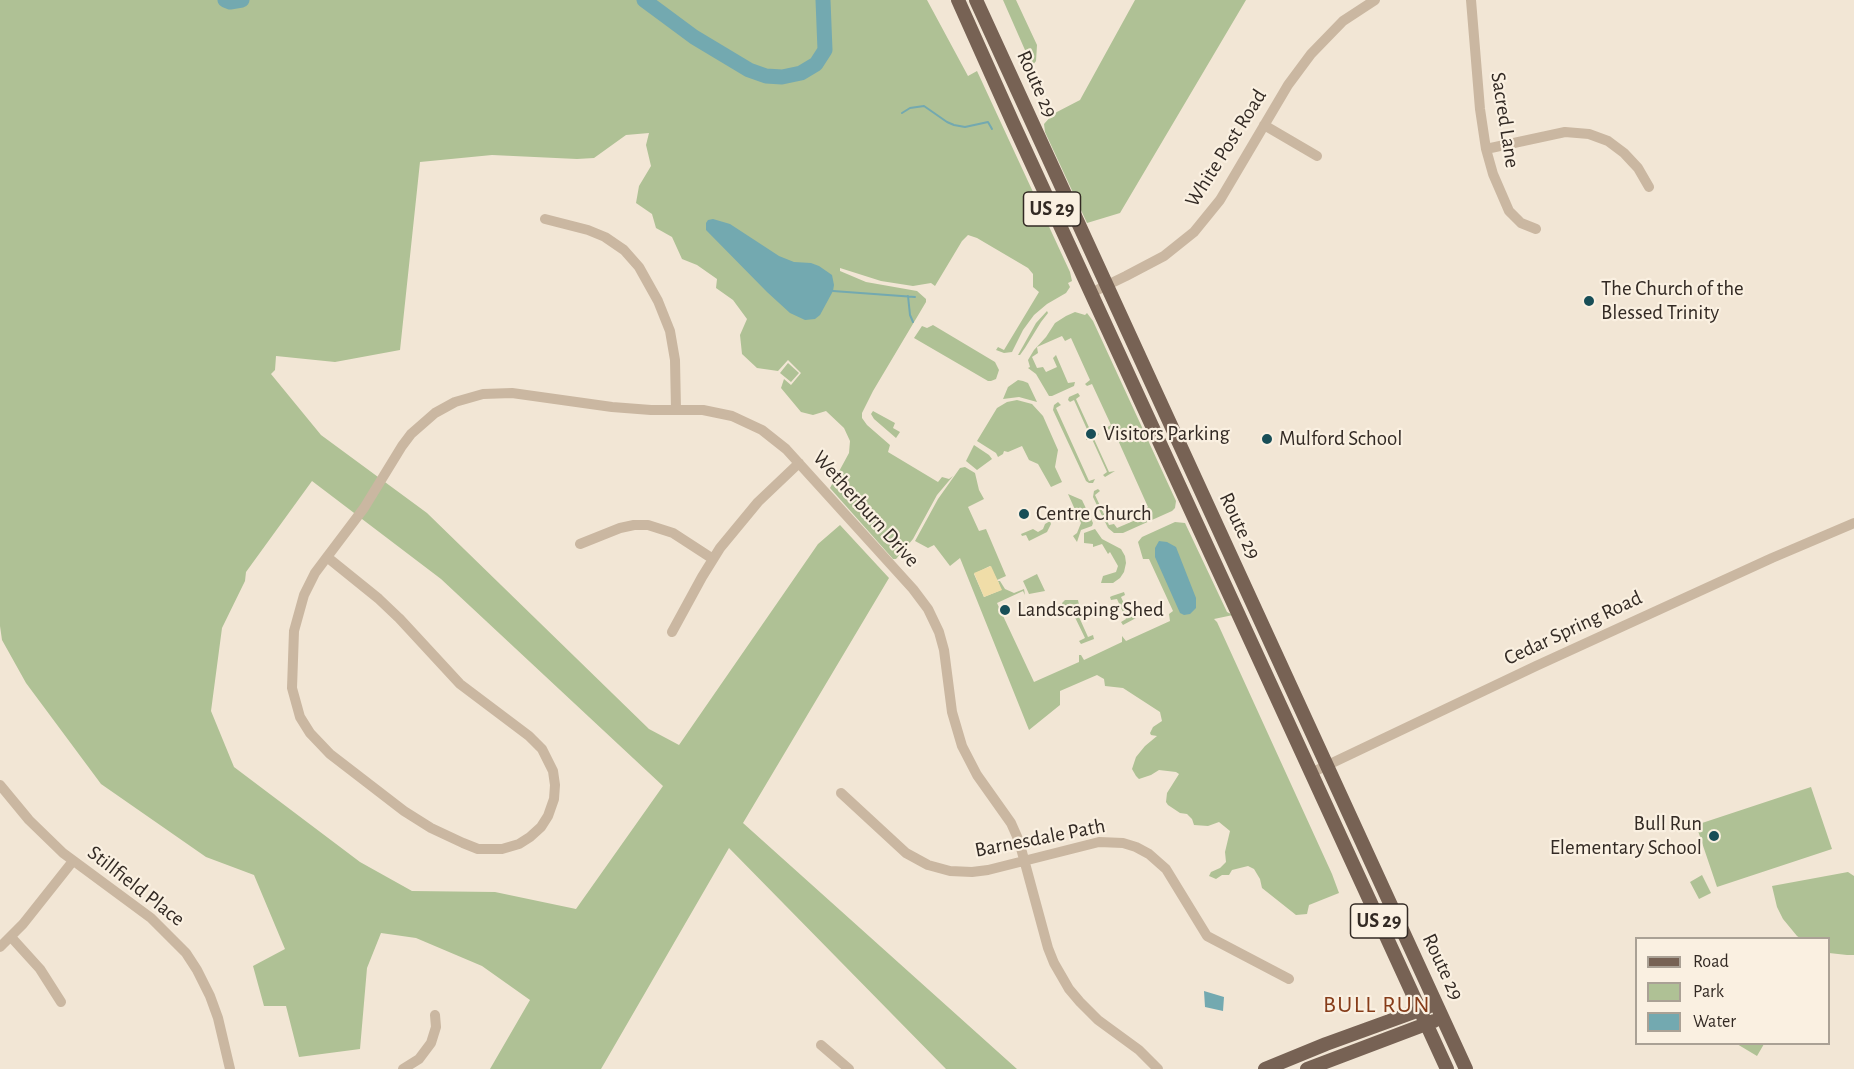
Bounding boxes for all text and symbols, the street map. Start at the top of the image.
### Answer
street label: Route 29 [1011,46,1063,122]
street label: Sacred Lane [1485,70,1525,170]
street label: White Post Road [1180,84,1272,212]
road number: US 29 [1024,192,1080,226]
place label: The Church of the Blessed Trinity [1601,276,1744,326]
marker: The Church of the Blessed Trinity [1582,294,1596,308]
place label: Visitors Parking [1103,421,1230,447]
place label: Mulford School [1279,426,1403,452]
marker: Visitors Parking [1084,427,1098,441]
marker: Mulford School [1260,432,1274,446]
street label: Wetherburn Drive [807,446,925,572]
street label: Route 29 [1214,489,1266,563]
place label: Centre Church [1036,501,1152,527]
marker: Centre Church [1017,507,1031,521]
street label: Cedar Spring Road [1500,585,1646,671]
place label: Landscaping Shed [1017,597,1164,623]
marker: Landscaping Shed [998,603,1012,617]
place label: Bull Run Elementary School [1550,811,1702,861]
street label: Barnesdale Path [973,813,1107,863]
marker: Bull Run Elementary School [1707,829,1721,843]
street label: Stillfield Place [82,840,190,932]
road number: US 29 [1350,904,1408,938]
street label: Route 29 [1417,930,1469,1004]
legend [1635,937,1830,1045]
text: Road [1693,953,1729,971]
text: Park [1693,983,1724,1001]
district label: BULL RUN [1323,991,1431,1019]
text: Water [1693,1013,1736,1031]

